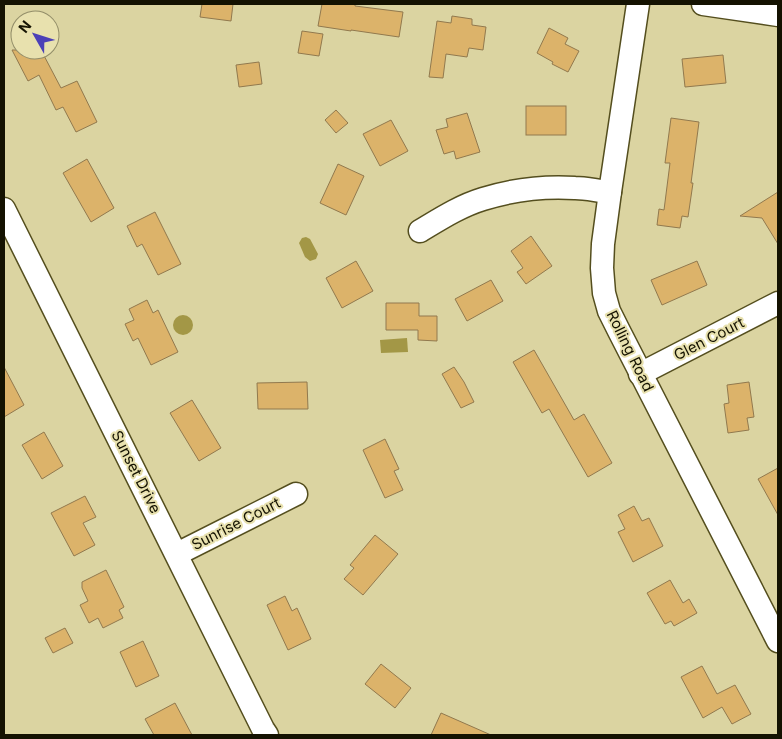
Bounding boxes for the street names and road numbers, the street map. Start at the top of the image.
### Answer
street label: Rolling Road [603,307,658,394]
street label: Glen Court [670,313,747,364]
street label: Sunset Drive [107,427,165,516]
street label: Sunrise Court [188,493,284,554]

